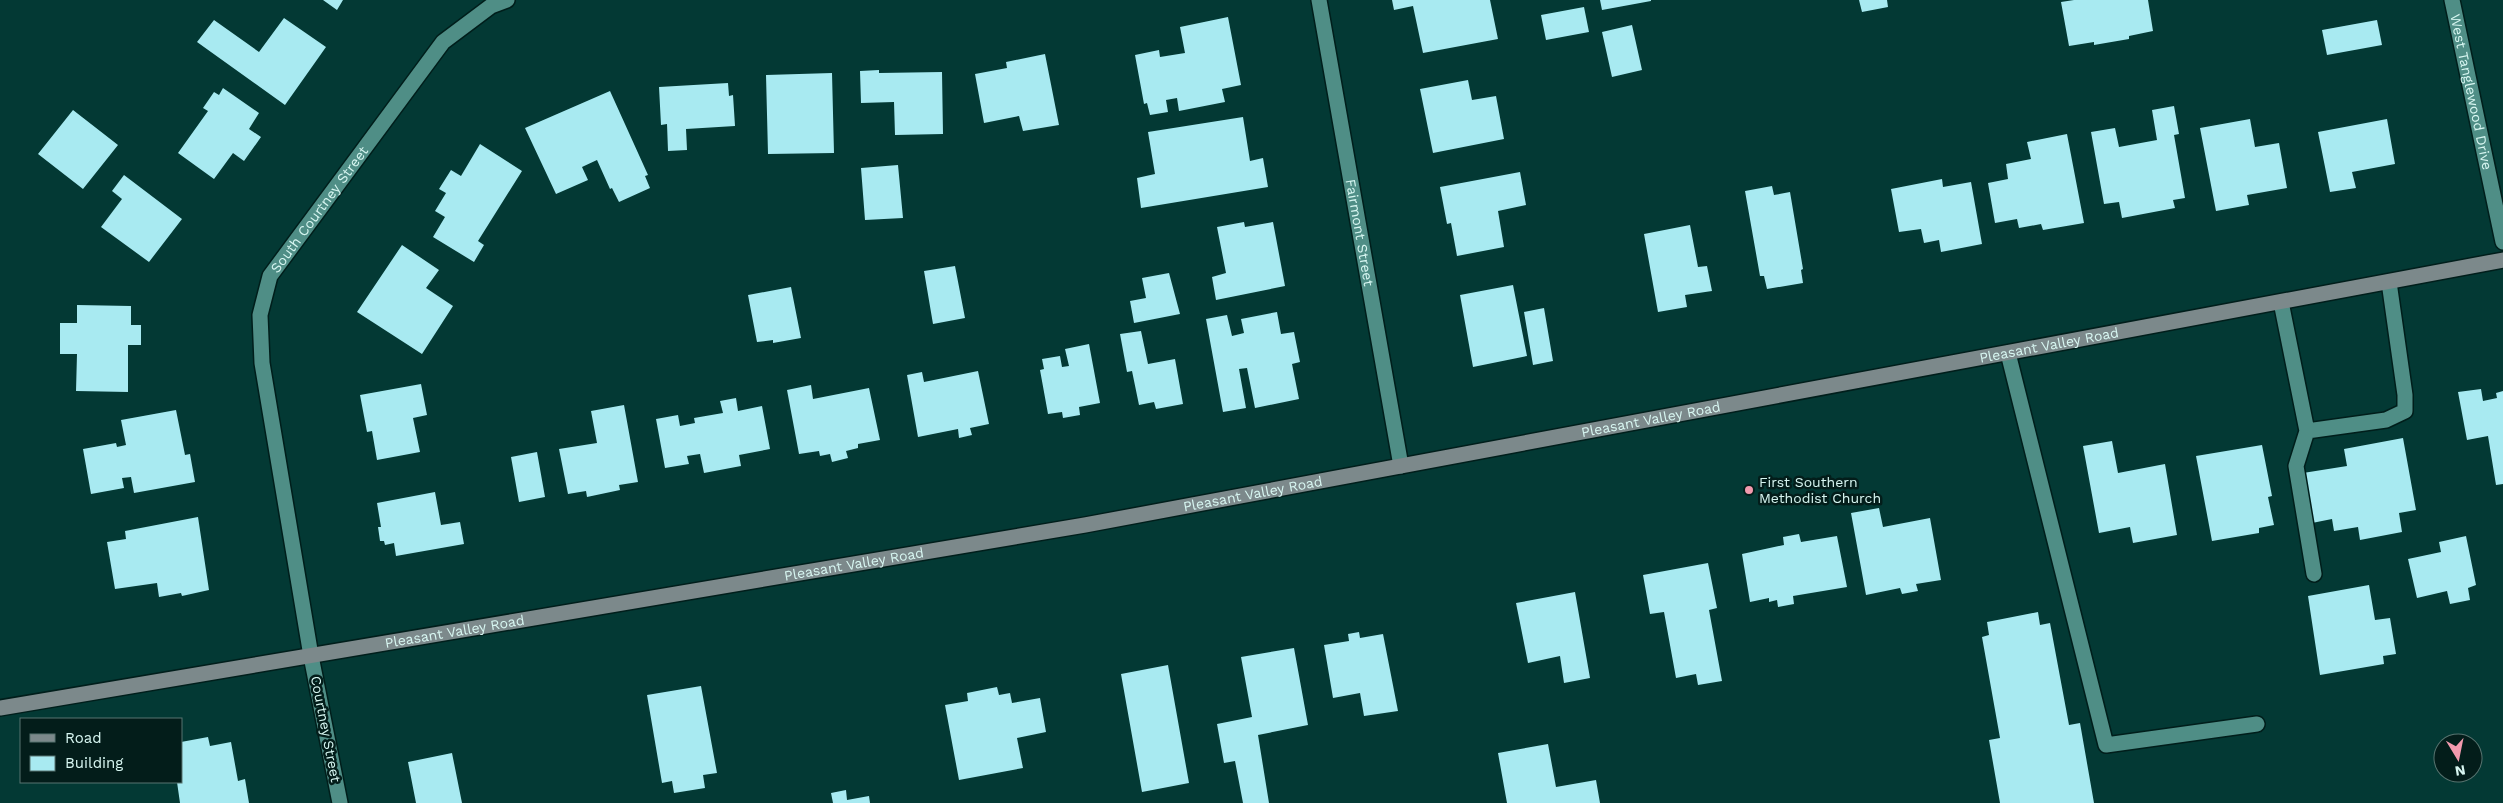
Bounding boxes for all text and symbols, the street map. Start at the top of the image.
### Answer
street label: West Tanglewood Drive [2447,13,2496,171]
street label: South Courtney Street [267,143,371,276]
street label: Fairmont Street [1343,178,1377,287]
street label: Pleasant Valley Road [1978,324,2120,366]
street label: Pleasant Valley Road [1580,398,1722,440]
street label: Pleasant Valley Road [1182,473,1324,514]
place label: First Southern Methodist Church [1759,474,1881,506]
marker: First Southern Methodist Church [1743,484,1755,496]
street label: Pleasant Valley Road [783,544,925,584]
street label: Pleasant Valley Road [384,612,526,651]
street label: Courtney Street [308,674,344,784]
legend [20,718,182,783]
text: Road [65,729,102,747]
north arrow [2433,733,2483,783]
text: Building [65,754,123,772]
text: N [2454,762,2467,780]

